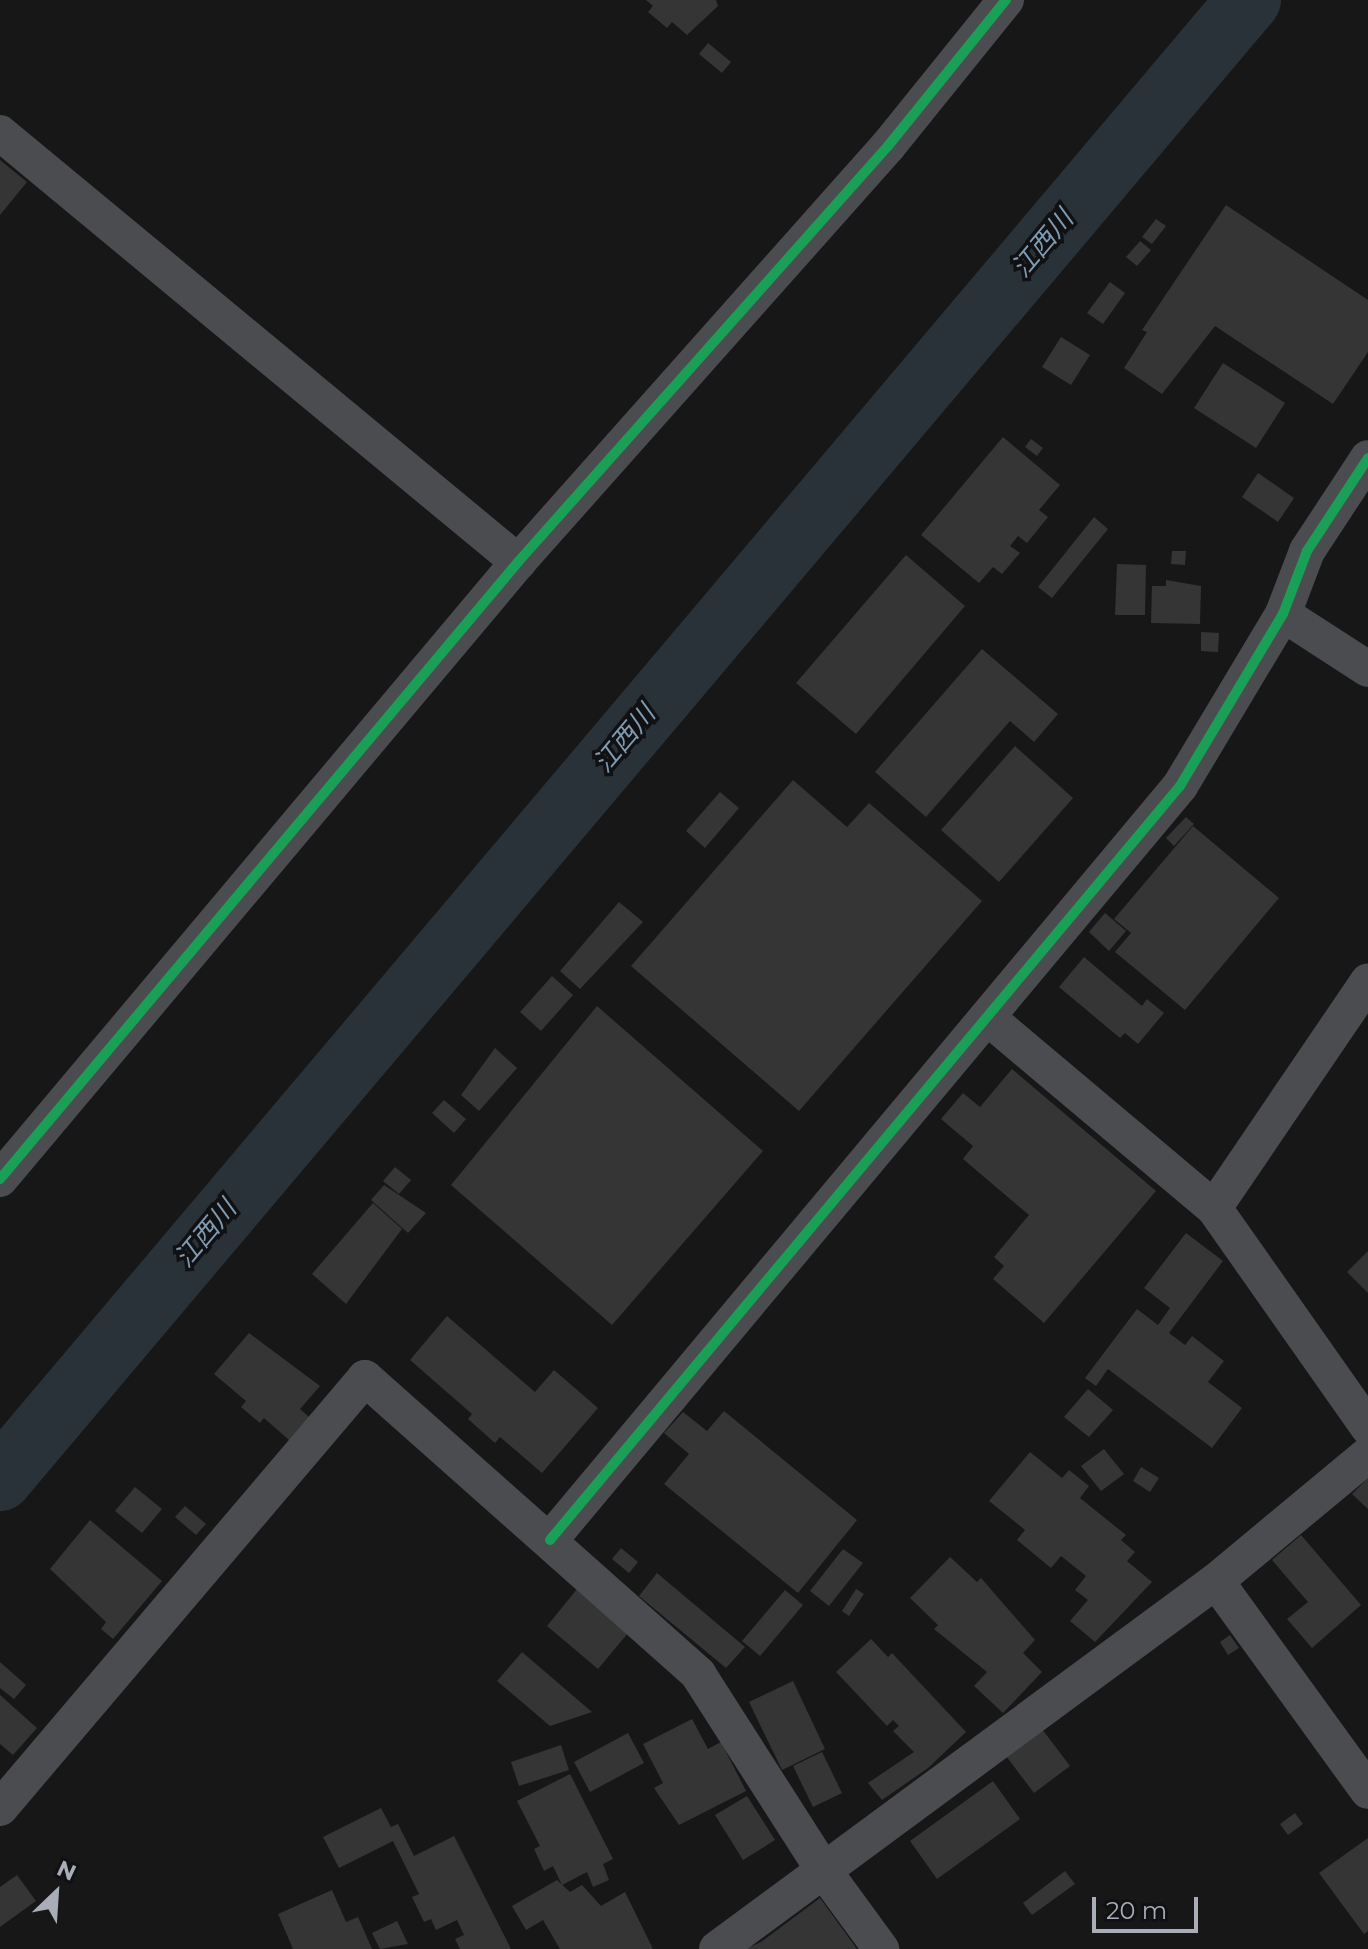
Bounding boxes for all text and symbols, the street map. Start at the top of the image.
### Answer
water label: 江西川 [1006,204,1080,284]
water label: 江西川 [588,699,662,779]
water label: 江西川 [169,1194,243,1274]
north arrow [16,1853,96,1933]
text: N [53,1855,80,1887]
scale bar [1096,1881,1202,1931]
text: 20 m [1106,1896,1167,1925]

